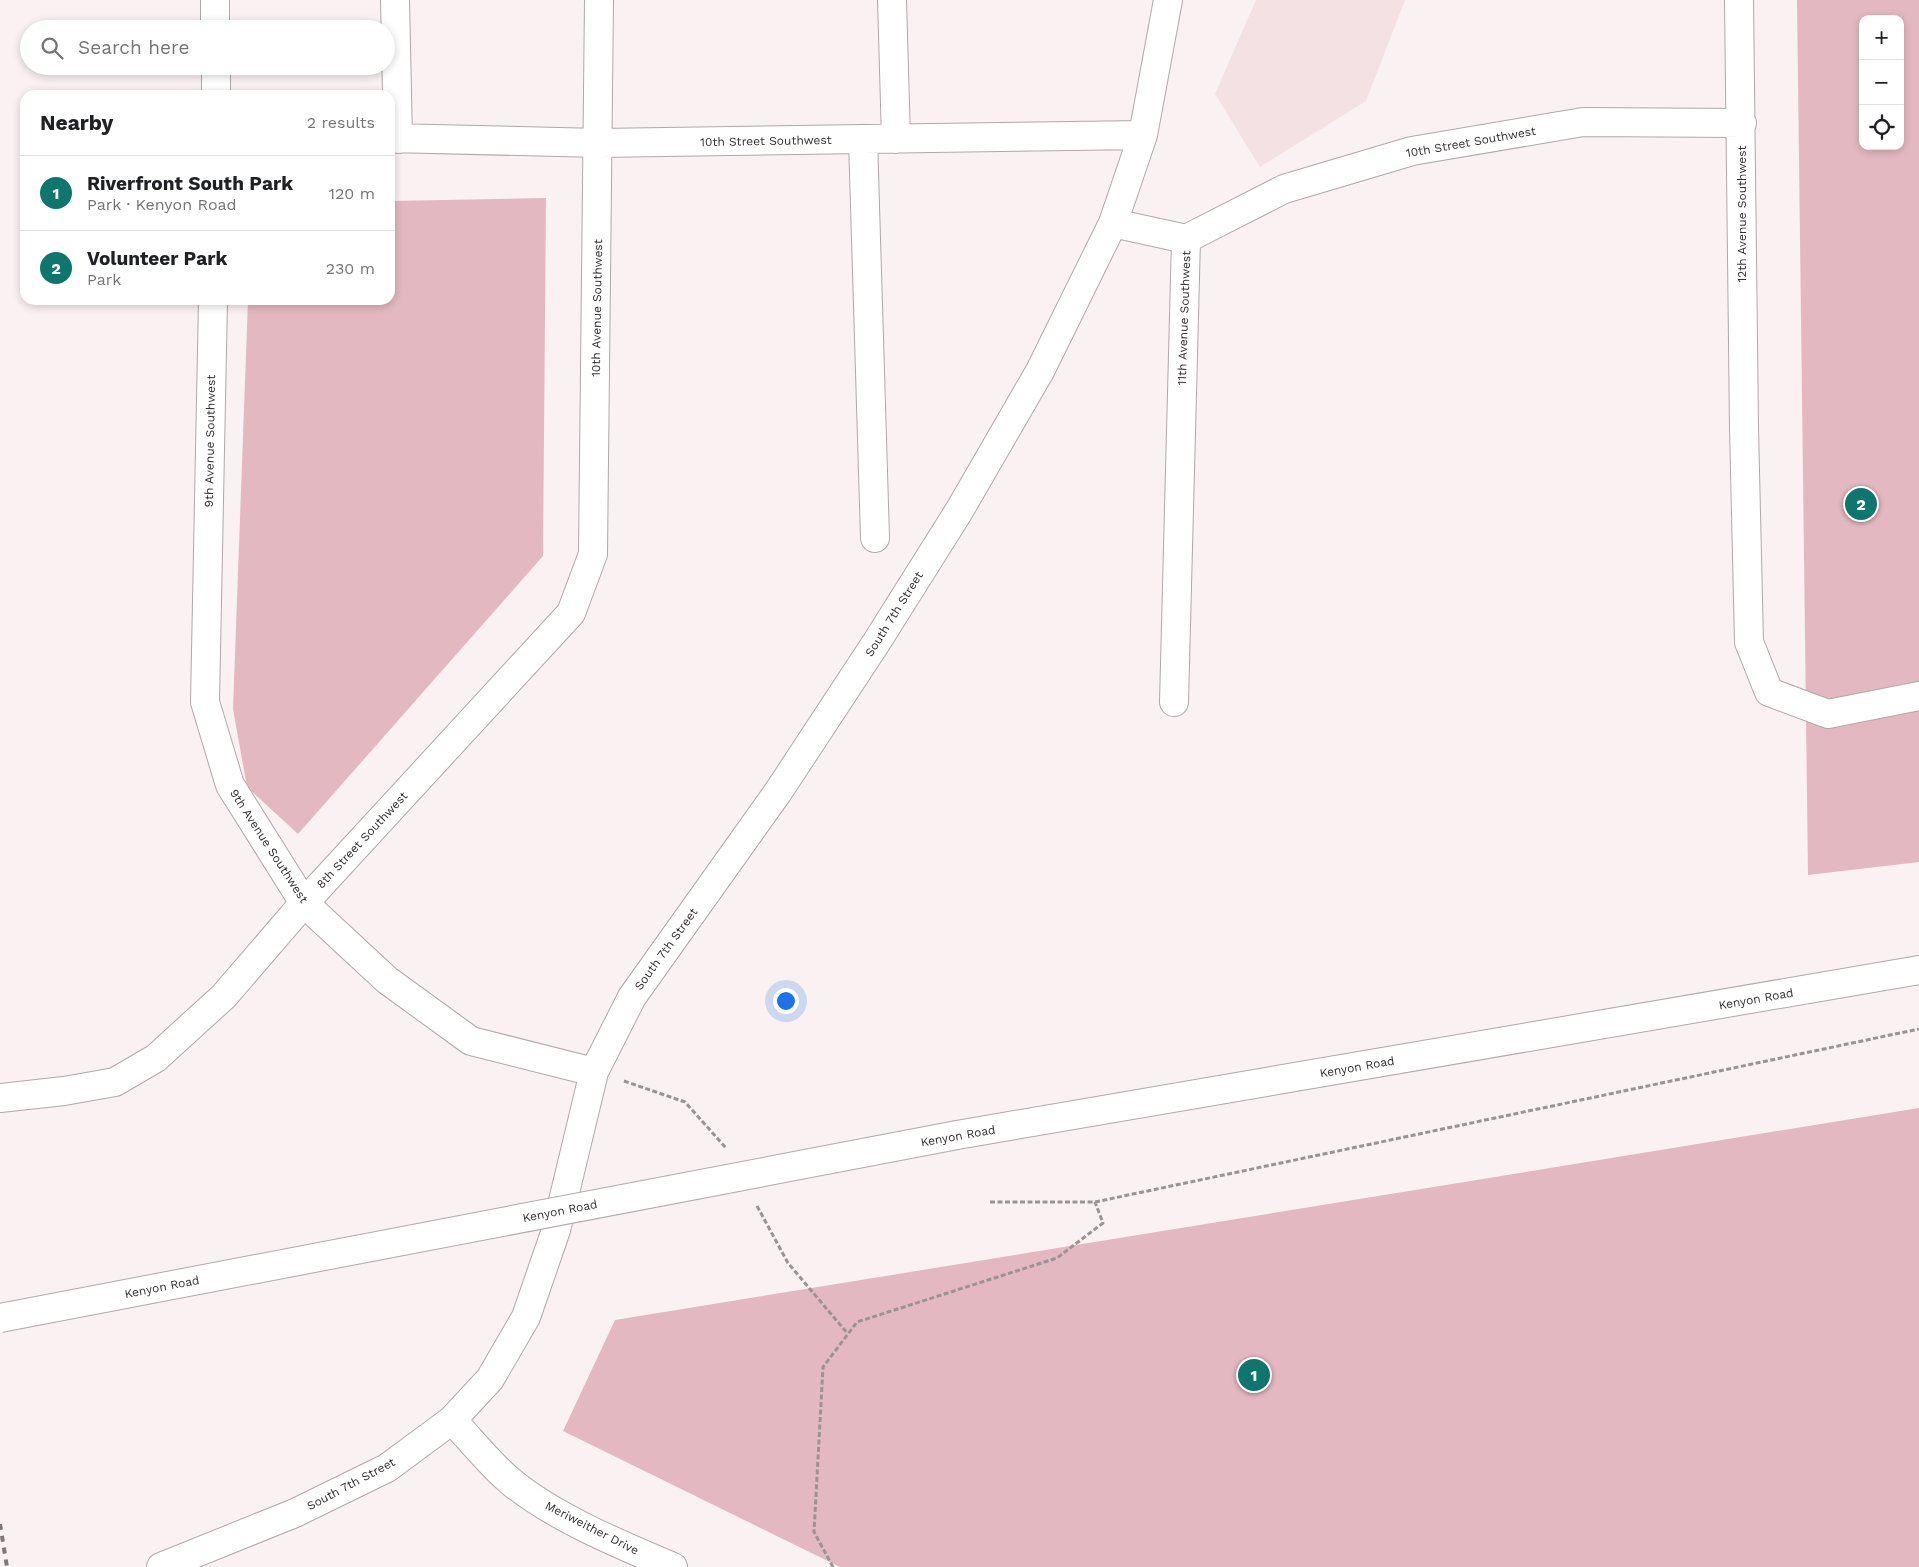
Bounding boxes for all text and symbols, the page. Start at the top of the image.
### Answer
map controls [1859,15,1904,150]
button: + [1859,15,1904,60]
search box [20,20,395,75]
icon: search [38,34,66,62]
text: Search here [78,36,189,59]
button: − [1859,60,1904,105]
button: locate [1859,105,1904,150]
text: Nearby [40,110,113,135]
text: 2 results [307,113,375,132]
street label: 10th Street Southwest [1405,124,1537,160]
street label: 10th Street Southwest [700,133,832,149]
street label: 12th Avenue Southwest [1735,145,1749,283]
text: Riverfront South Park [87,172,293,195]
text: 1 [53,184,59,203]
text: 120 m [329,184,375,203]
text: Park · Kenyon Road [87,195,237,214]
street label: 10th Avenue Southwest [589,239,605,377]
text: Volunteer Park [87,247,227,270]
street label: 11th Avenue Southwest [1175,250,1193,386]
text: 2 [51,259,61,278]
text: 230 m [326,259,375,278]
text: Park [87,270,121,289]
street label: 9th Avenue Southwest [202,374,218,508]
pin: 2 [1845,485,1877,523]
street label: South 7th Street [862,569,926,659]
street label: 9th Avenue Southwest [227,787,311,905]
street label: 8th Street Southwest [314,789,410,891]
street label: South 7th Street [632,905,700,993]
street label: Kenyon Road [1717,986,1795,1012]
your location [773,988,799,1014]
street label: Kenyon Road [1318,1054,1396,1080]
street label: Kenyon Road [919,1123,997,1149]
street label: Kenyon Road [521,1197,599,1225]
street label: Kenyon Road [123,1273,201,1301]
pin: 1 [1238,1356,1270,1394]
street label: South 7th Street [305,1455,397,1513]
street label: Meriweither Drive [543,1498,641,1558]

